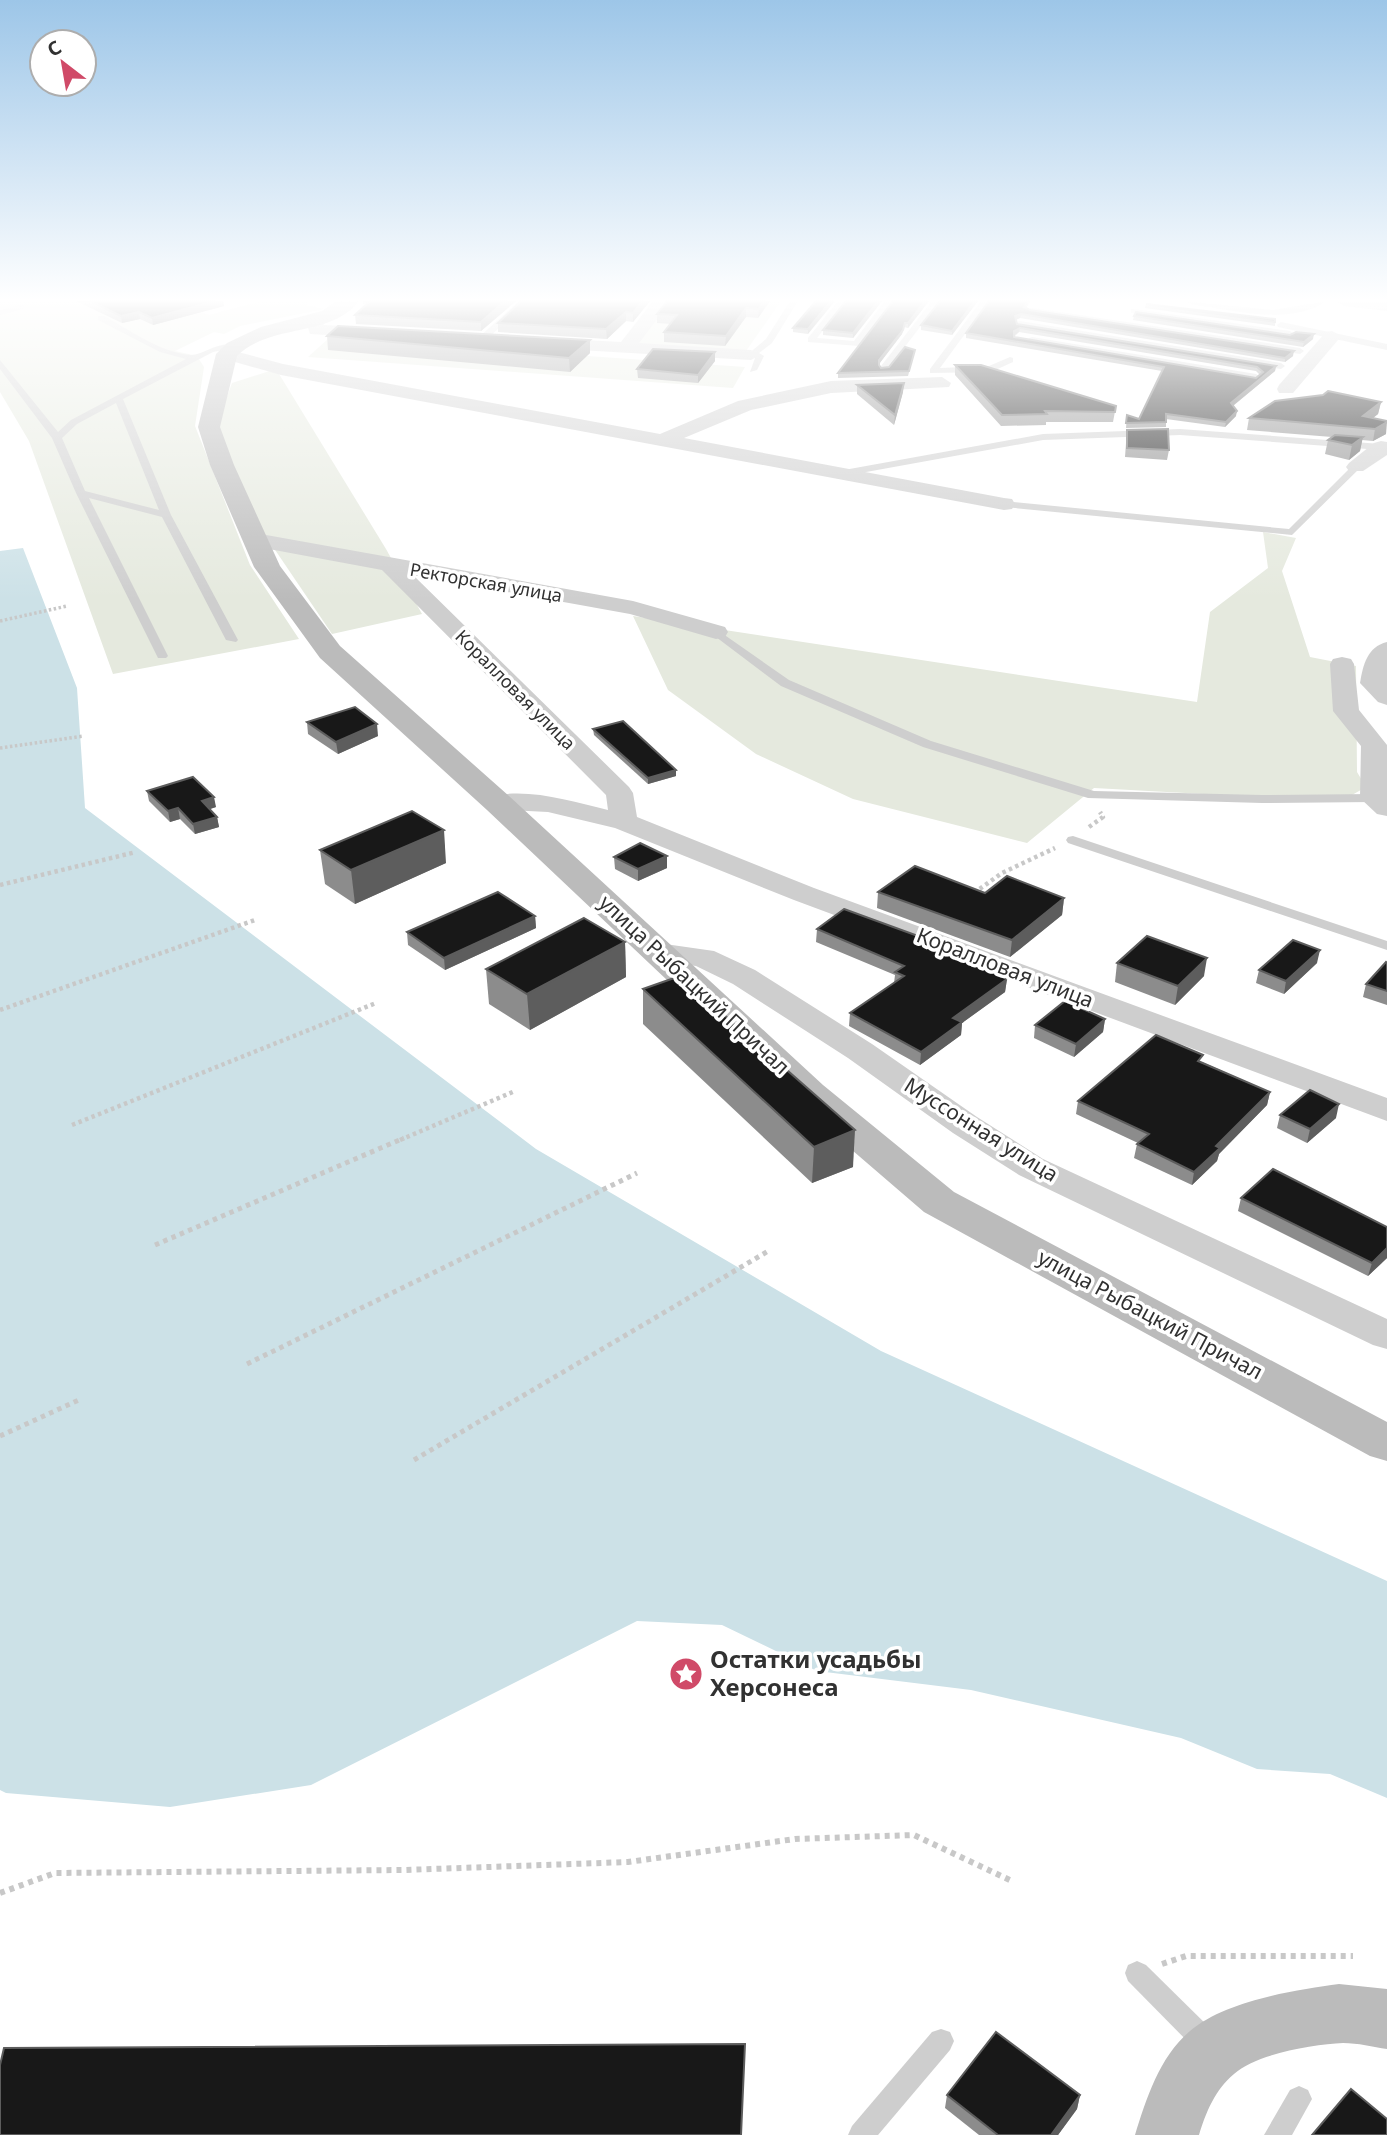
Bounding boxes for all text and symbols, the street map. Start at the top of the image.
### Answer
north arrow [28,28,98,98]
text: С [42,34,66,63]
street label: Ректорская улица [408,557,564,607]
street label: Коралловая улица [450,624,581,755]
street label: улица Рыбацкий Причал [593,888,796,1080]
street label: Коралловая улица [913,920,1098,1014]
street label: Муссонная улица [899,1071,1064,1188]
street label: улица Рыбацкий Причал [1033,1243,1268,1385]
place label: Остатки усадьбы Херсонеса [710,1642,922,1703]
place icon: Остатки усадьбы Херсонеса [667,1655,705,1693]

